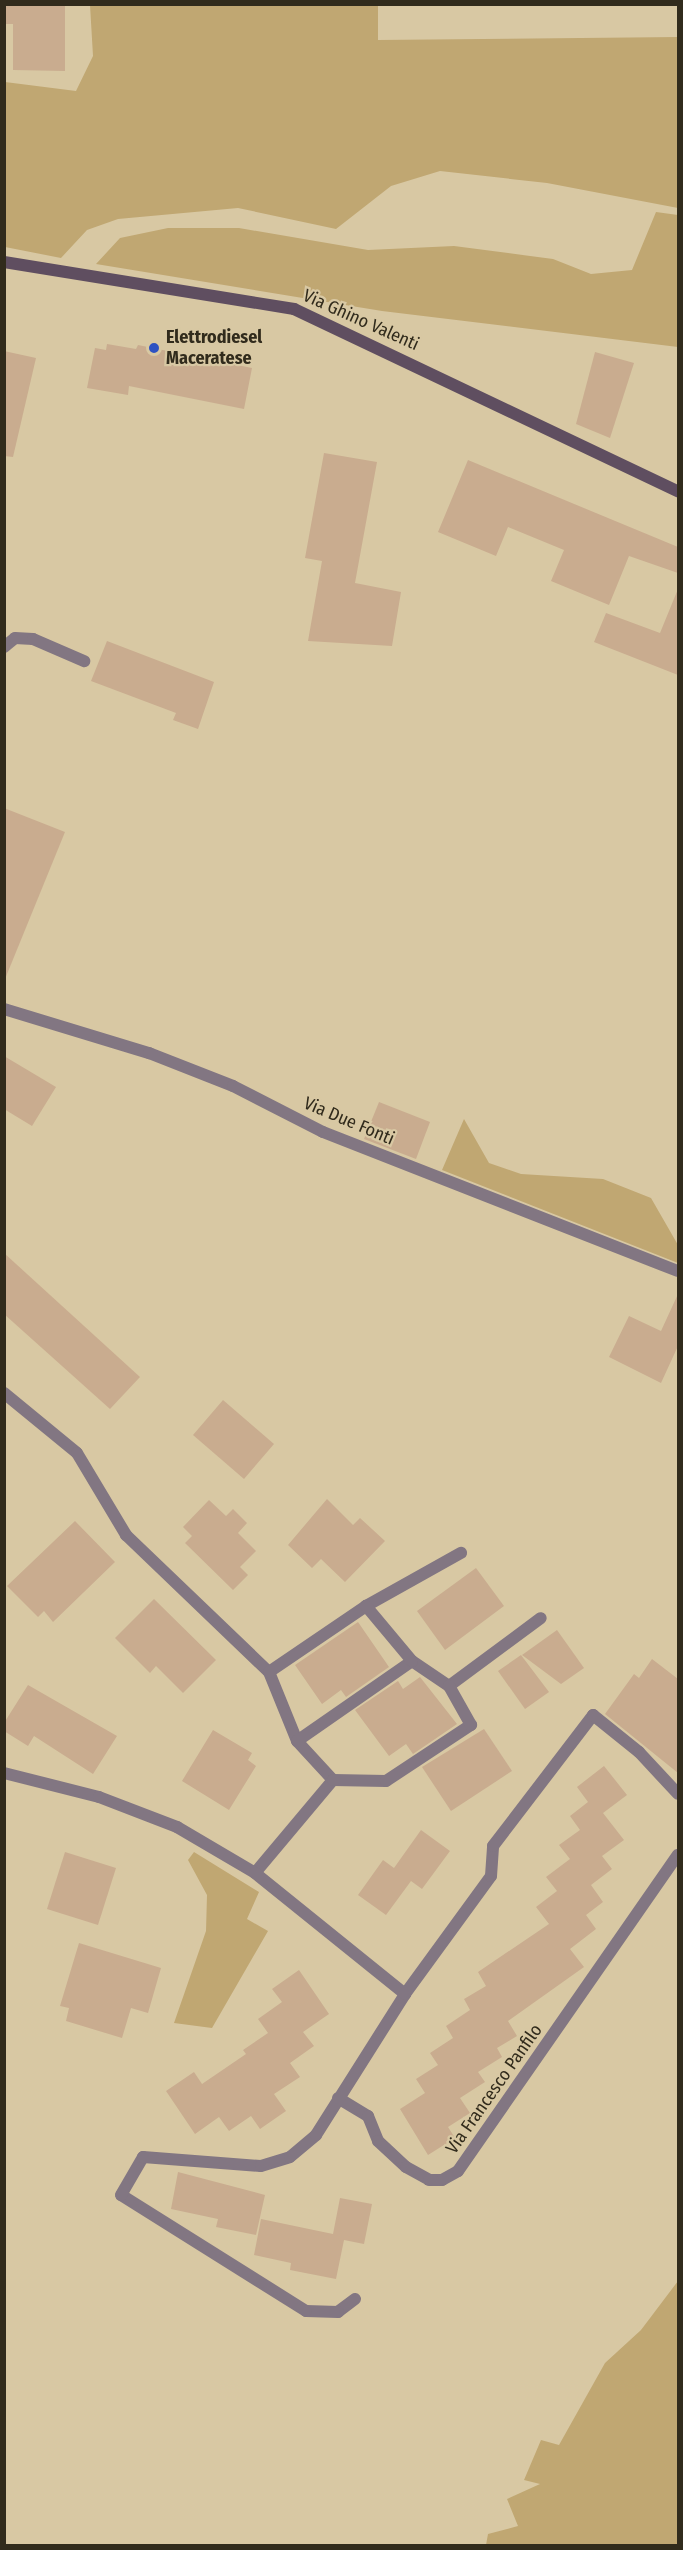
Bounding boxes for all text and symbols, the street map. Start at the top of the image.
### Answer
street label: Via Ghino Valenti [300,285,422,355]
place label: Elettrodiesel Maceratese [166,327,262,370]
marker: Elettrodiesel Maceratese [147,341,161,355]
street label: Via Due Fonti [300,1092,398,1150]
street label: Via Francesco Panfilo [441,2020,547,2158]

